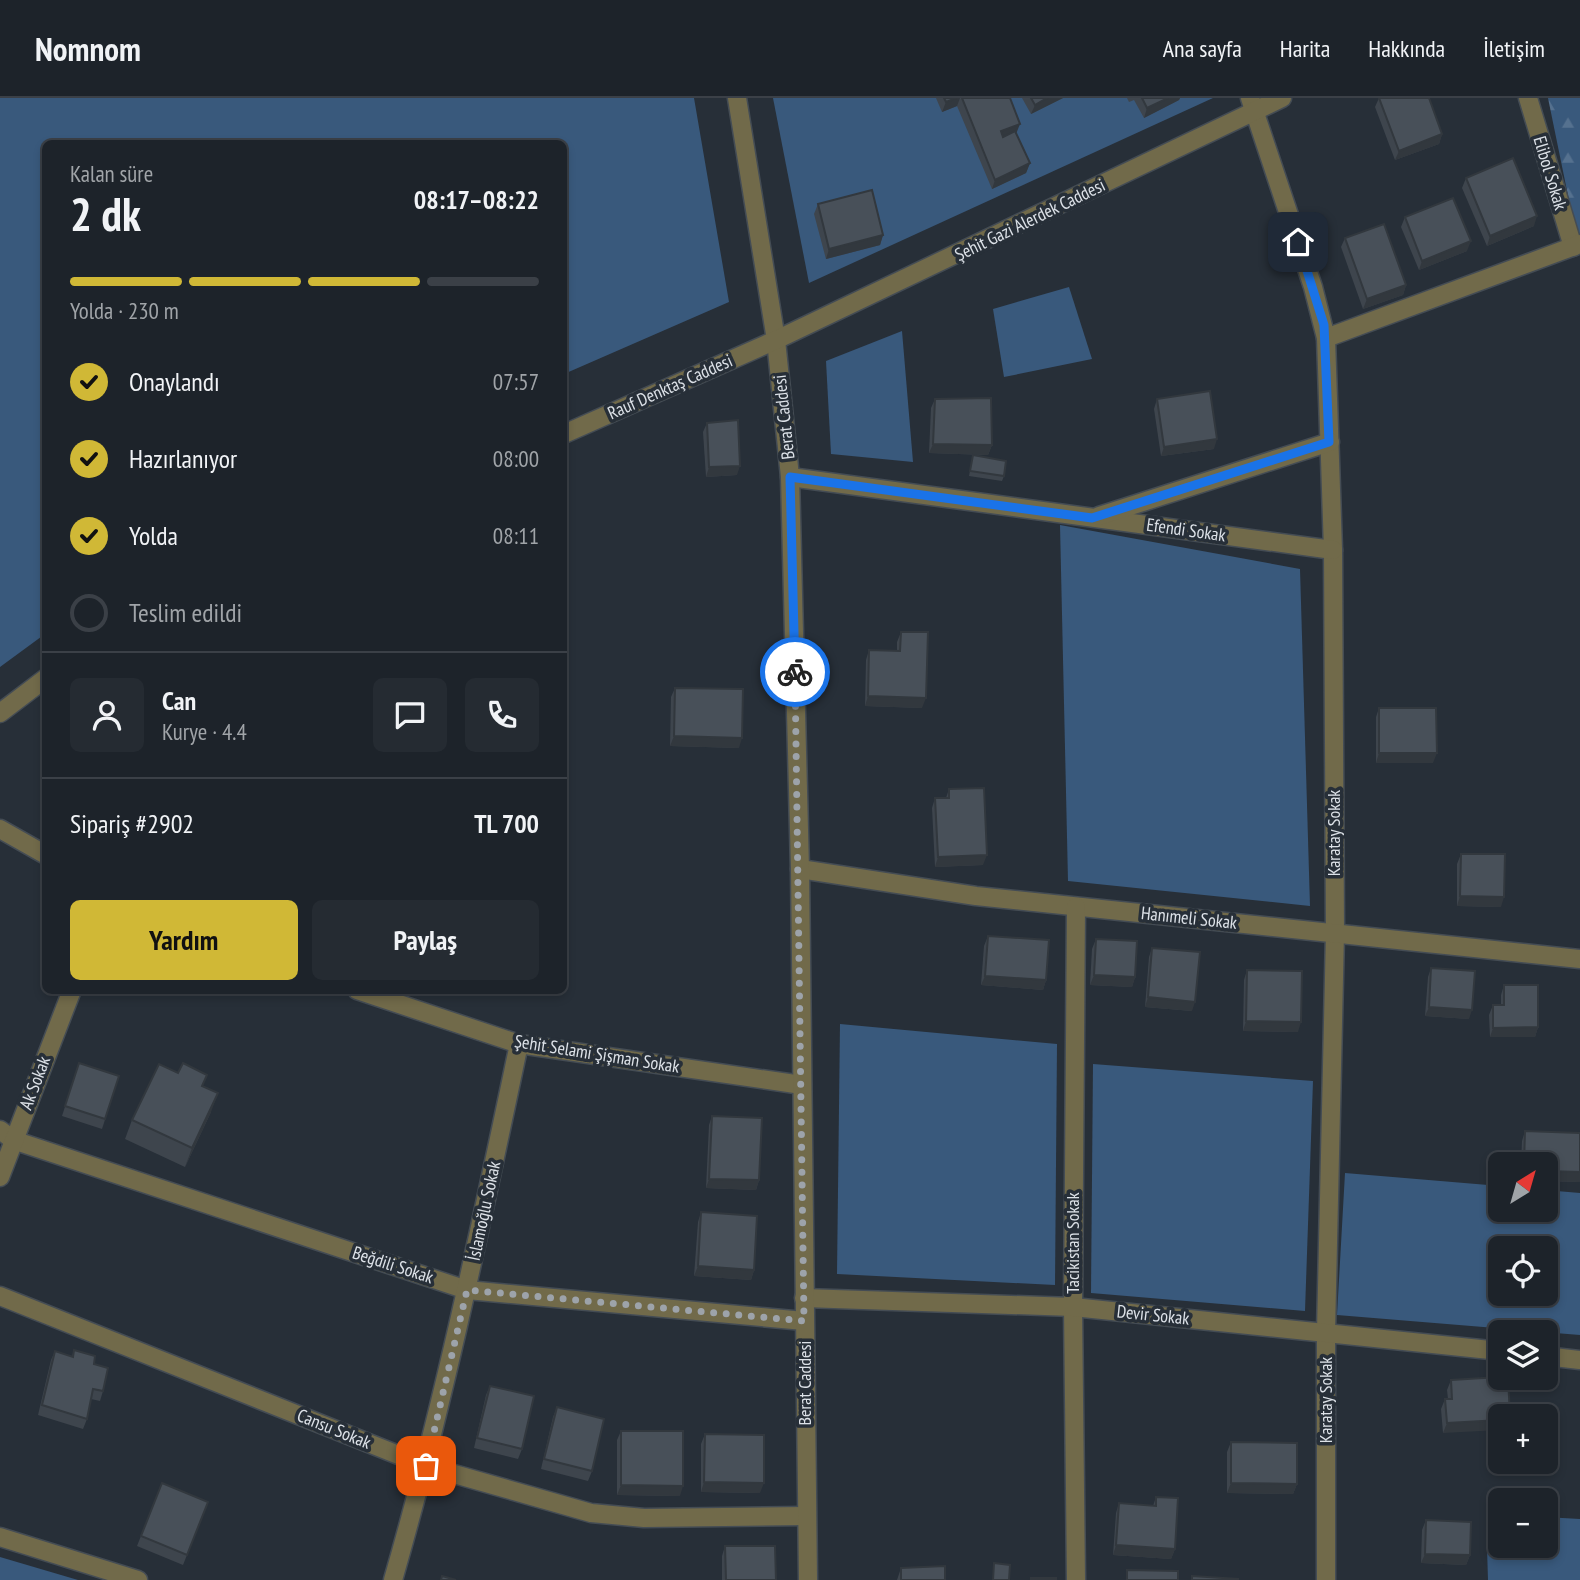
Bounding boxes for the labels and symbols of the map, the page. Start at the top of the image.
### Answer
street label: Elibol Sokak [1528,133,1573,213]
street label: Şehit Gazi Alerdek Caddesi [951,173,1109,266]
pin [1268,212,1328,272]
street label: Rauf Denktaş Caddesi [604,349,736,424]
street label: Berat Caddesi [768,374,799,461]
street label: Efendi Sokak [1145,513,1227,546]
courier [760,637,830,707]
street label: Karatay Sokak [1322,790,1345,876]
street label: Hanımeli Sokak [1140,901,1238,934]
street label: Şehit Selami Şişman Sokak [513,1029,681,1078]
street label: Ak Sokak [14,1053,55,1113]
north arrow [1488,1152,1558,1222]
street label: İslamoğlu Sokak [462,1159,505,1263]
street label: Tacikistan Sokak [1061,1192,1084,1294]
street label: Beğdili Sokak [350,1241,437,1288]
street label: Devir Sokak [1116,1299,1190,1330]
street label: Berat Caddesi [793,1340,816,1426]
street label: Karatay Sokak [1314,1357,1337,1443]
street label: Cansu Sokak [294,1403,374,1454]
pin [396,1436,456,1496]

